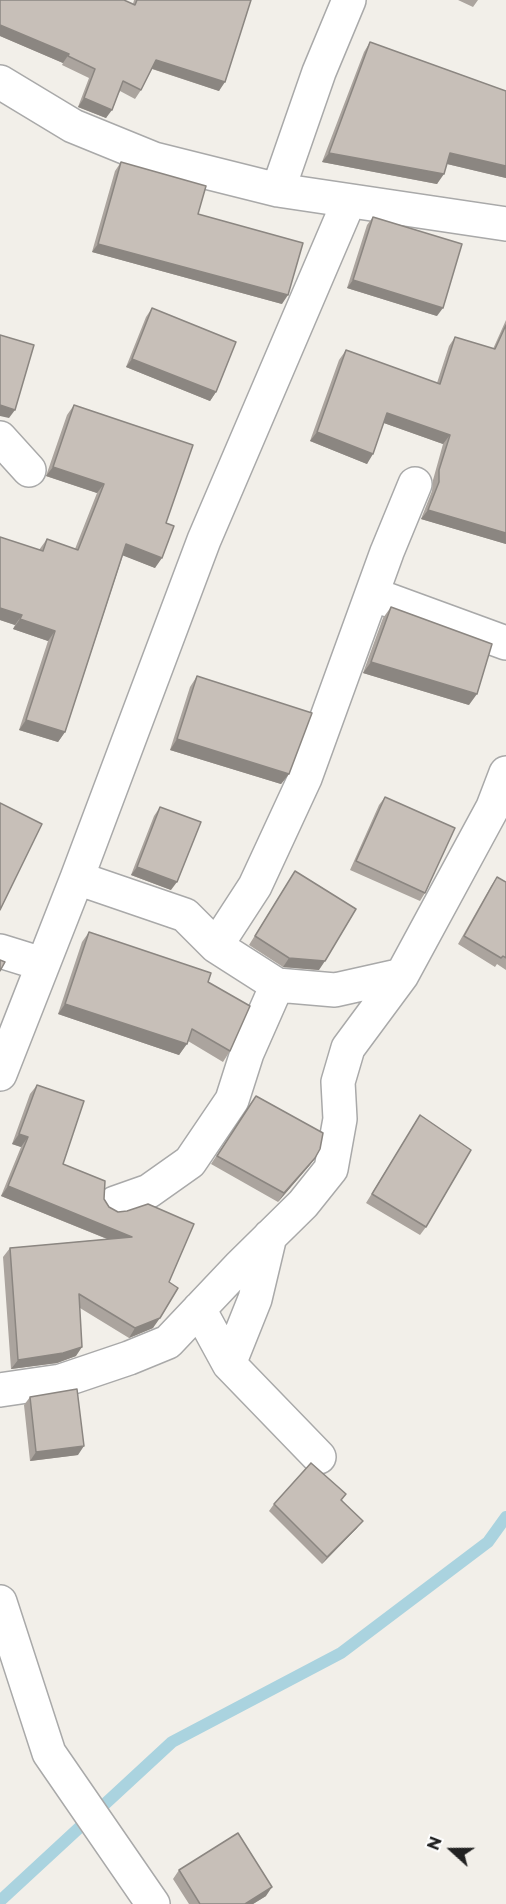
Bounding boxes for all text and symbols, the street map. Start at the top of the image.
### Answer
north arrow [422,1820,482,1880]
text: N [424,1834,446,1853]

